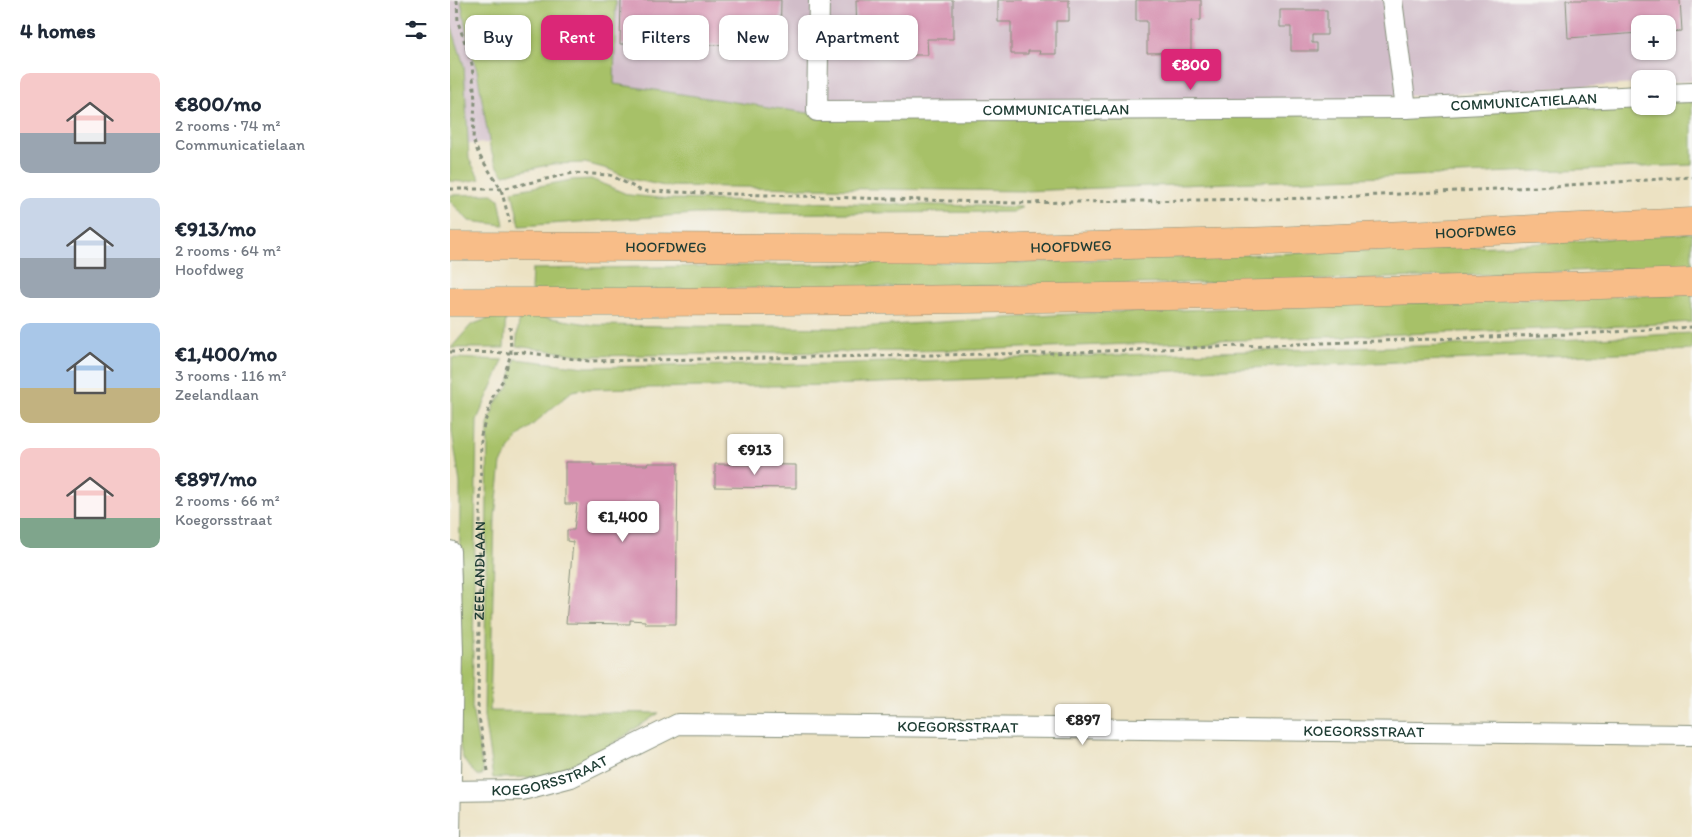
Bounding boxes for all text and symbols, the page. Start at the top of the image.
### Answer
chip: Buy [465,15,531,60]
chip: Rent [541,15,613,60]
chip: Filters [623,15,709,60]
chip: New [719,15,788,60]
chip: Apartment [798,15,918,60]
map controls [1631,15,1676,115]
button: + [1631,15,1676,60]
icon: filters [402,16,430,44]
text: 4 homes [20,18,96,43]
pin: €800 [1161,48,1221,91]
text: €800 [1172,55,1210,74]
button: − [1631,70,1676,115]
street label: COMMUNICATIELAAN [1450,89,1598,115]
text: €800/mo [175,91,262,116]
icon: home [60,93,120,153]
street label: COMMUNICATIELAAN [982,100,1129,119]
text: 2 rooms · 74 m² [175,116,280,135]
text: Communicatielaan [175,135,305,154]
text: €913/mo [175,216,256,241]
icon: home [60,218,120,278]
street label: HOOFDWEG [1435,221,1517,243]
street label: HOOFDWEG [1030,236,1112,257]
street label: HOOFDWEG [625,238,707,256]
text: 2 rooms · 64 m² [175,241,281,260]
text: Hoofdweg [175,260,244,279]
text: €1,400/mo [175,341,277,366]
icon: home [60,343,120,403]
text: 3 rooms · 116 m² [175,366,286,385]
text: Zeelandlaan [175,385,259,404]
pin: €913 [725,434,785,476]
text: €913 [738,440,772,459]
text: €897/mo [175,466,257,491]
icon: home [60,468,120,528]
text: 2 rooms · 66 m² [175,491,280,510]
pin: €1,400 [582,500,664,543]
text: €1,400 [598,507,648,526]
text: Koegorsstraat [175,510,272,529]
street label: ZEELANDLAAN [470,521,489,621]
pin: €897 [1053,704,1113,746]
text: €897 [1066,710,1100,729]
street label: KOEGORSSTRAAT [897,717,1019,737]
street label: KOEGORSSTRAAT [1303,722,1425,741]
street label: KOEGORSSTRAAT [491,751,611,799]

